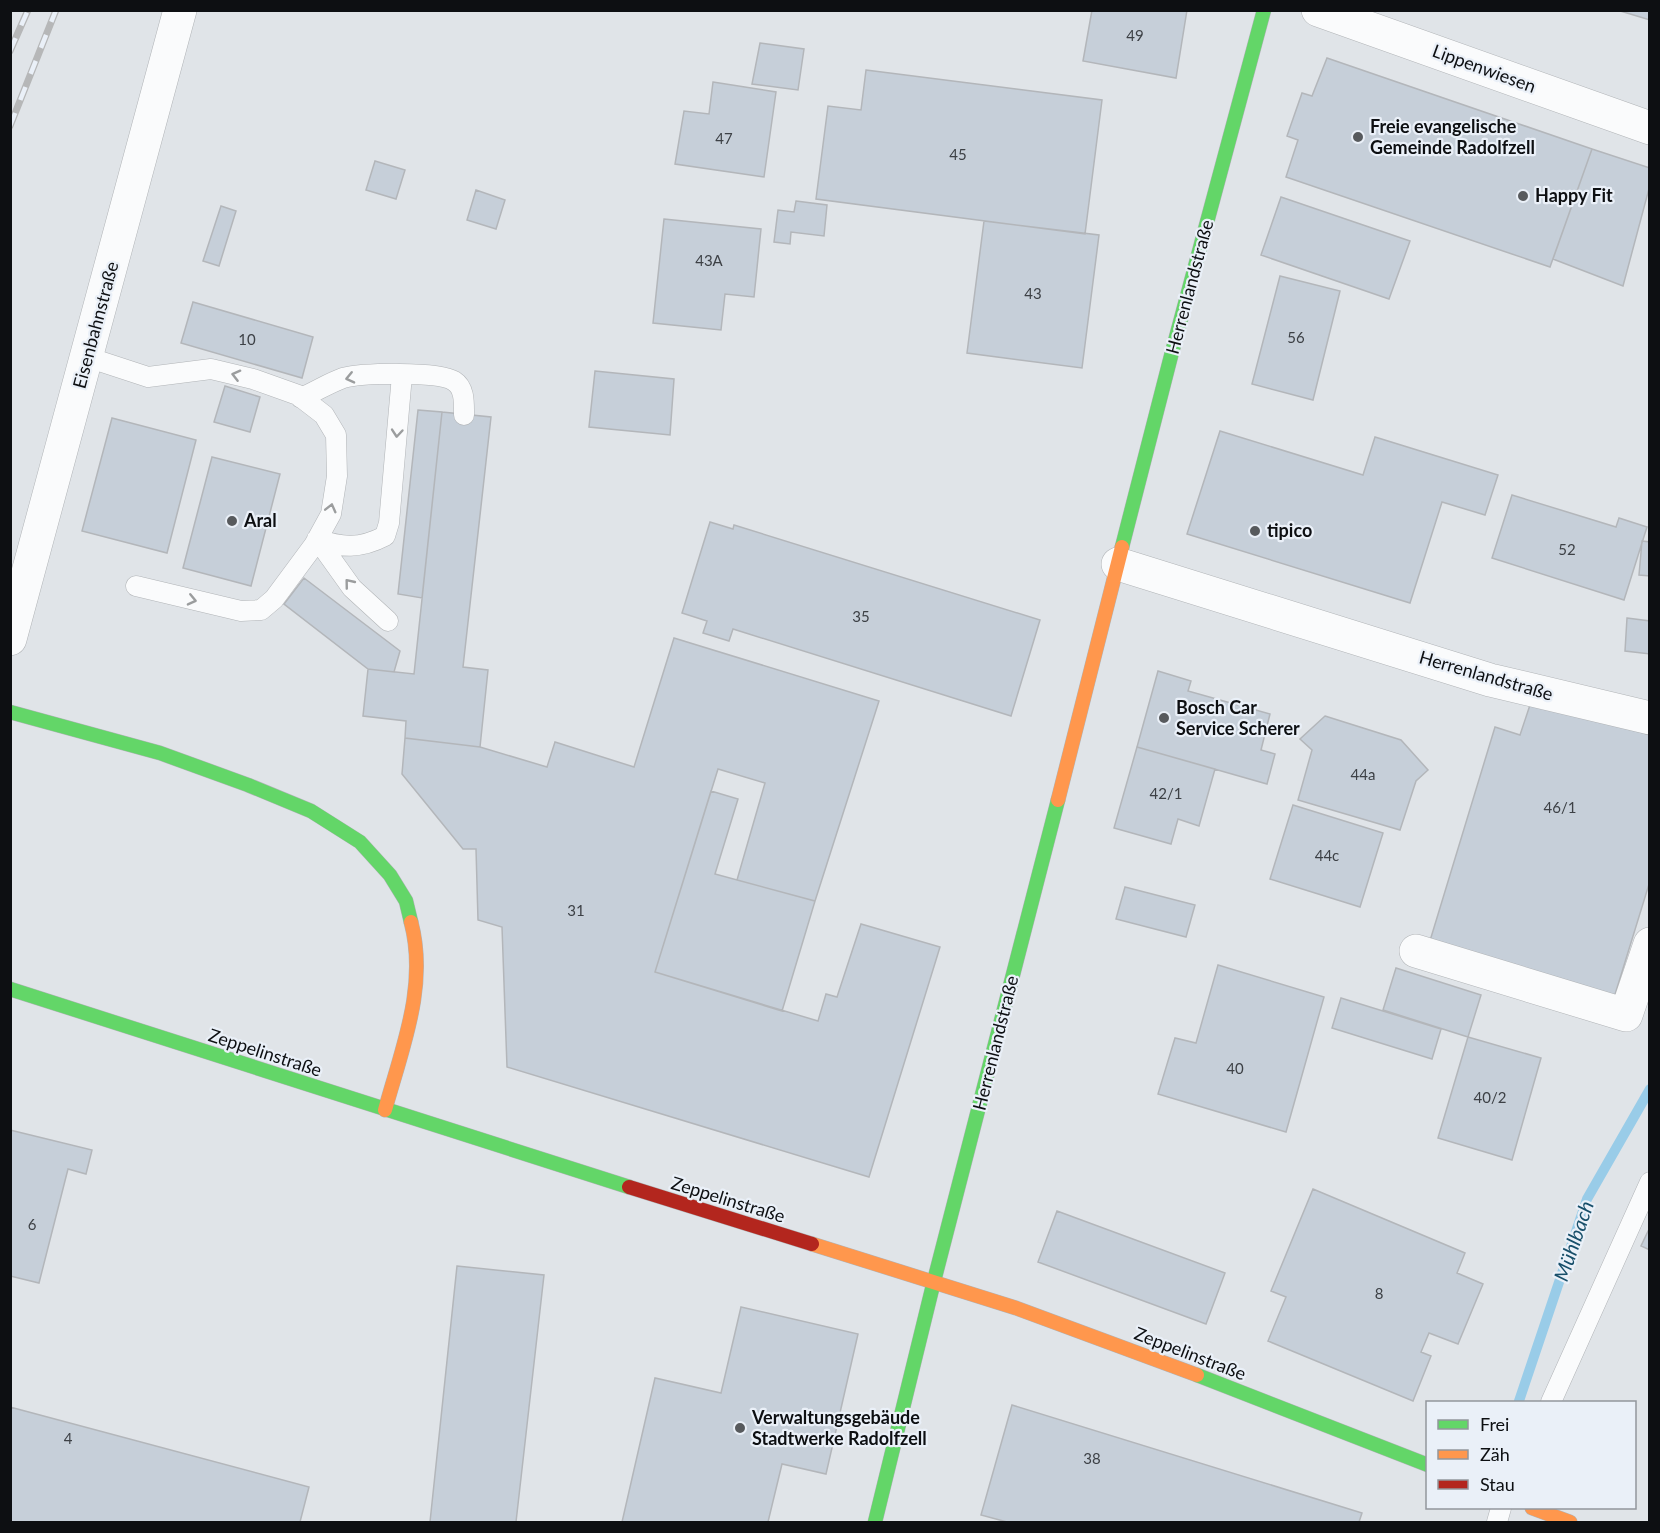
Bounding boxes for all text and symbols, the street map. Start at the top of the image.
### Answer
house number: 49 [1126,26,1144,44]
street label: Lippenwiesen [1430,39,1539,97]
place label: Freie evangelische Gemeinde Radolfzell [1370,115,1535,158]
house number: 47 [715,129,733,147]
marker: Freie evangelische Gemeinde Radolfzell [1351,130,1365,144]
house number: 45 [949,145,967,163]
place label: Happy Fit [1535,184,1613,206]
marker: Happy Fit [1516,189,1530,203]
street label: Herrenlandstraße [1161,217,1218,356]
house number: 43A [695,251,724,269]
street label: Eisenbahnstraße [67,259,123,391]
house number: 43 [1024,284,1042,302]
house number: 56 [1287,328,1305,346]
house number: 10 [238,330,256,348]
one-way arrow [231,370,241,383]
one-way arrow [345,370,355,383]
one-way arrow [390,429,403,438]
one-way arrow [323,503,336,513]
place label: Aral [243,509,277,531]
marker: Aral [225,514,239,528]
place label: tipico [1267,519,1312,541]
marker: tipico [1248,524,1262,538]
house number: 52 [1558,540,1576,558]
one-way arrow [345,579,356,590]
one-way arrow [187,592,197,605]
house number: 35 [852,607,870,625]
street label: Herrenlandstraße [1417,645,1556,705]
place label: Bosch Car Service Scherer [1176,696,1300,739]
marker: Bosch Car Service Scherer [1157,711,1171,725]
house number: 44a [1351,765,1375,783]
house number: 42/1 [1150,784,1182,802]
house number: 46/1 [1544,798,1576,816]
house number: 44c [1315,846,1339,864]
house number: 31 [567,901,585,919]
street label: Herrenlandstraße [968,973,1022,1112]
street label: Zeppelinstraße [206,1023,325,1081]
house number: 40 [1226,1059,1244,1077]
house number: 40/2 [1474,1088,1506,1106]
street label: Zeppelinstraße [669,1171,788,1227]
water label: Mühlbach [1548,1197,1598,1284]
house number: 6 [28,1215,37,1233]
house number: 8 [1375,1284,1383,1302]
street label: Zeppelinstraße [1131,1322,1249,1384]
legend [1426,1401,1636,1509]
place label: Verwaltungsgebäude Stadtwerke Radolfzell [751,1406,927,1449]
text: Frei [1480,1413,1509,1435]
marker: Verwaltungsgebäude Stadtwerke Radolfzell [733,1421,747,1435]
house number: 4 [64,1429,73,1447]
text: Zäh [1480,1443,1510,1465]
house number: 38 [1083,1449,1101,1467]
text: Stau [1480,1473,1515,1495]

